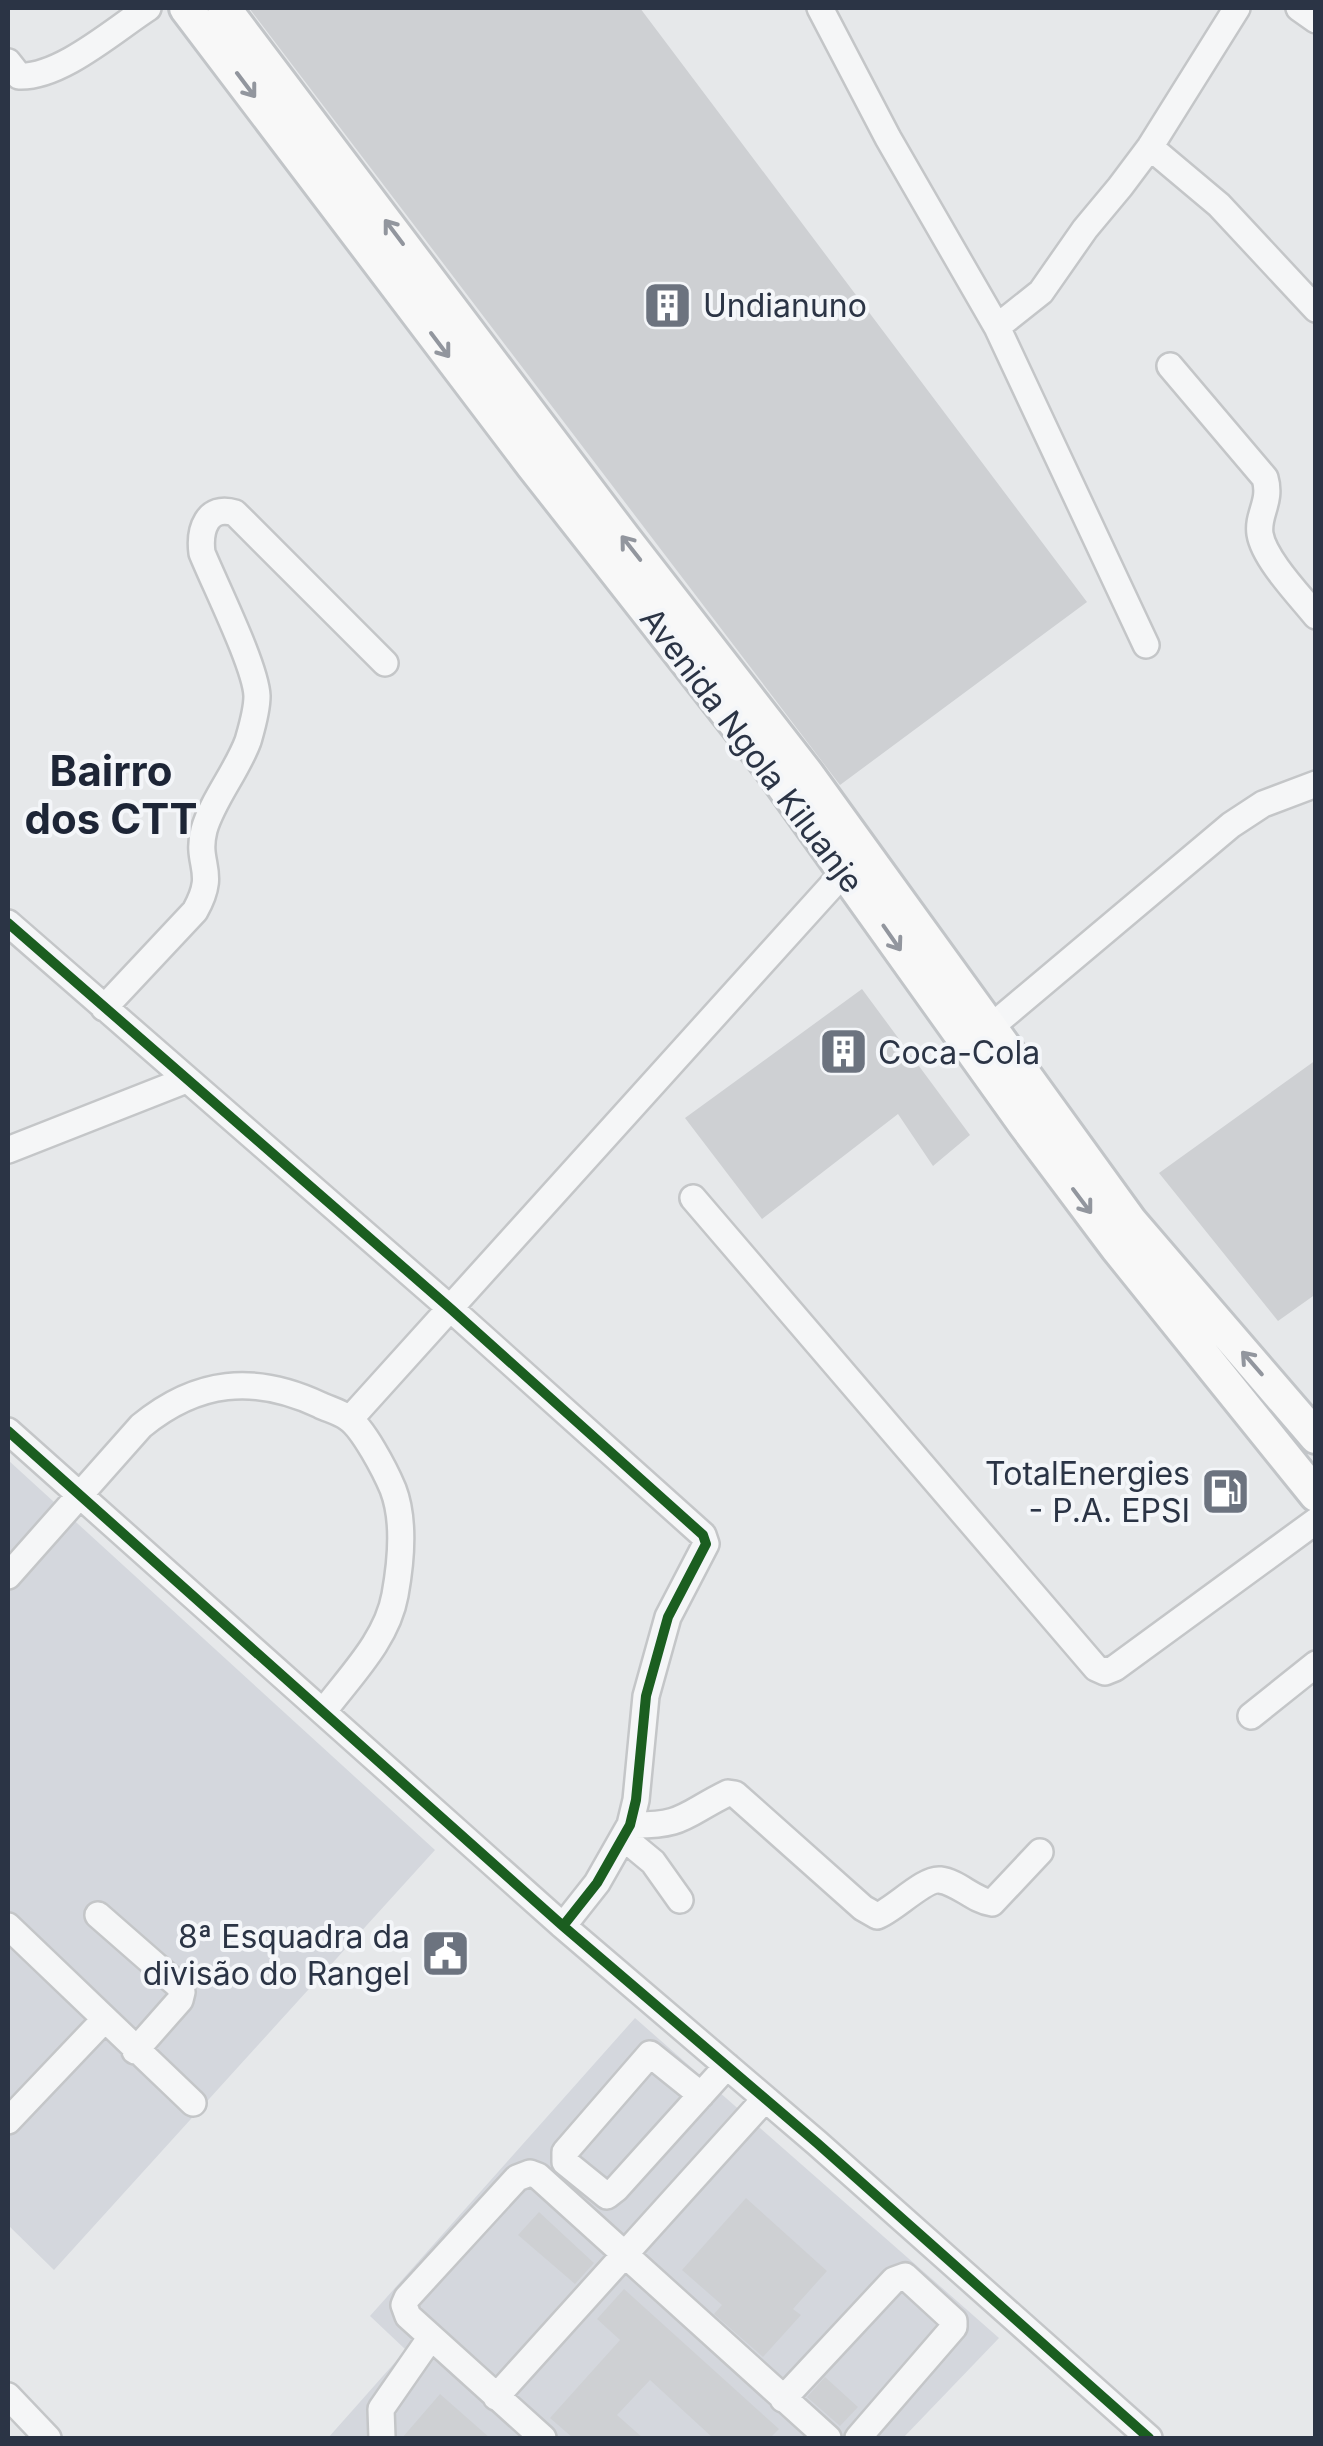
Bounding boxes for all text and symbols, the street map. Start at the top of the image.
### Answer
one-way arrow [235,71,256,98]
one-way arrow [383,219,404,246]
building icon: Undianuno [642,279,694,331]
place label: Undianuno [703,286,867,325]
one-way arrow [430,331,451,358]
one-way arrow [621,535,642,562]
street label: Avenida Ngola Kiluanje [632,600,872,900]
district label: Bairro dos CTT [25,745,197,844]
one-way arrow [881,923,902,951]
building icon: Coca-Cola [817,1026,869,1078]
place label: Coca-Cola [878,1033,1040,1072]
one-way arrow [1071,1187,1092,1214]
one-way arrow [1241,1351,1264,1376]
place label: TotalEnergies - P.A. EPSI [985,1454,1190,1530]
fuel station icon: TotalEnergies - P.A. EPSI [1199,1465,1251,1517]
place label: 8ª Esquadra da divisão do Rangel [143,1917,410,1993]
public building icon: 8ª Esquadra da divisão do Rangel [419,1928,471,1980]

